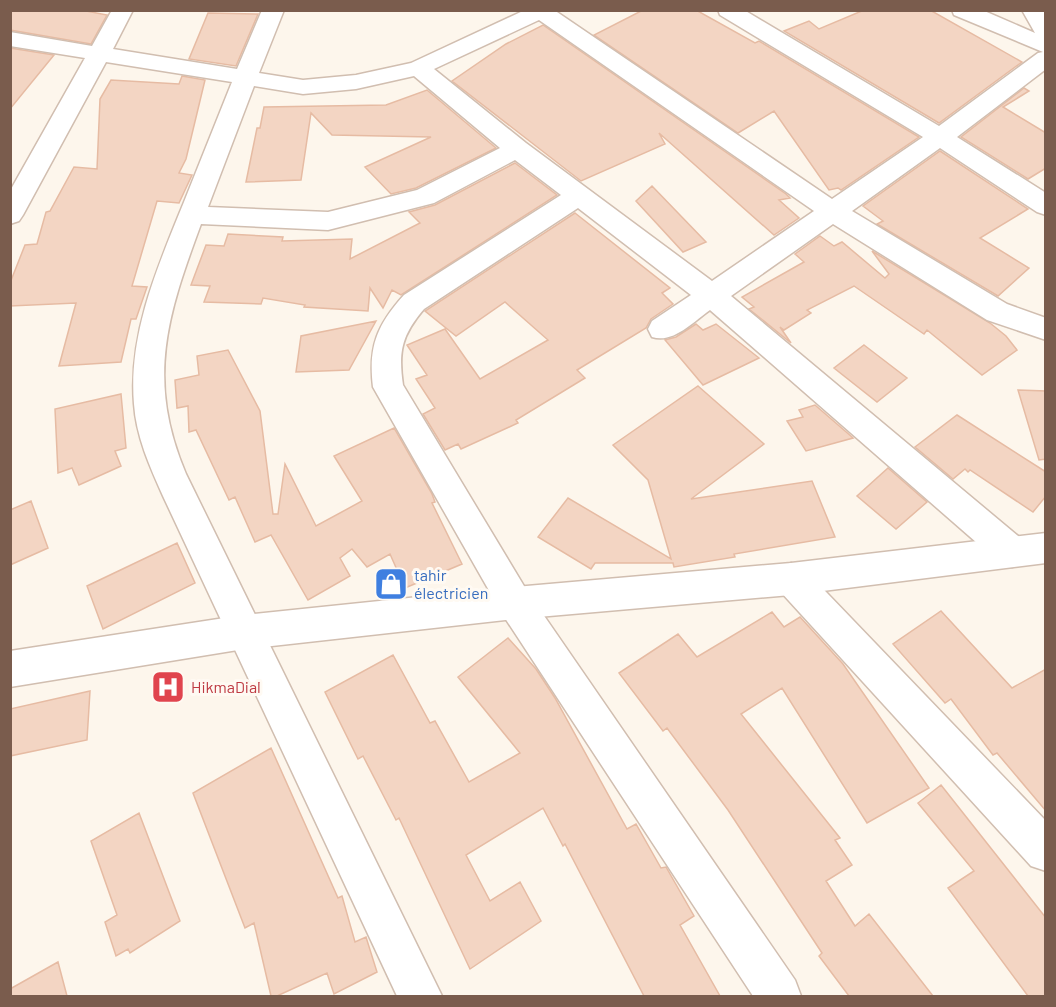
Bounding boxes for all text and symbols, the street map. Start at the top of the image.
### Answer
place label: tahir électricien [414,565,488,602]
shop icon: tahir électricien [373,566,409,602]
hospital icon: HikmaDial [150,669,186,705]
place label: HikmaDial [191,677,261,696]

